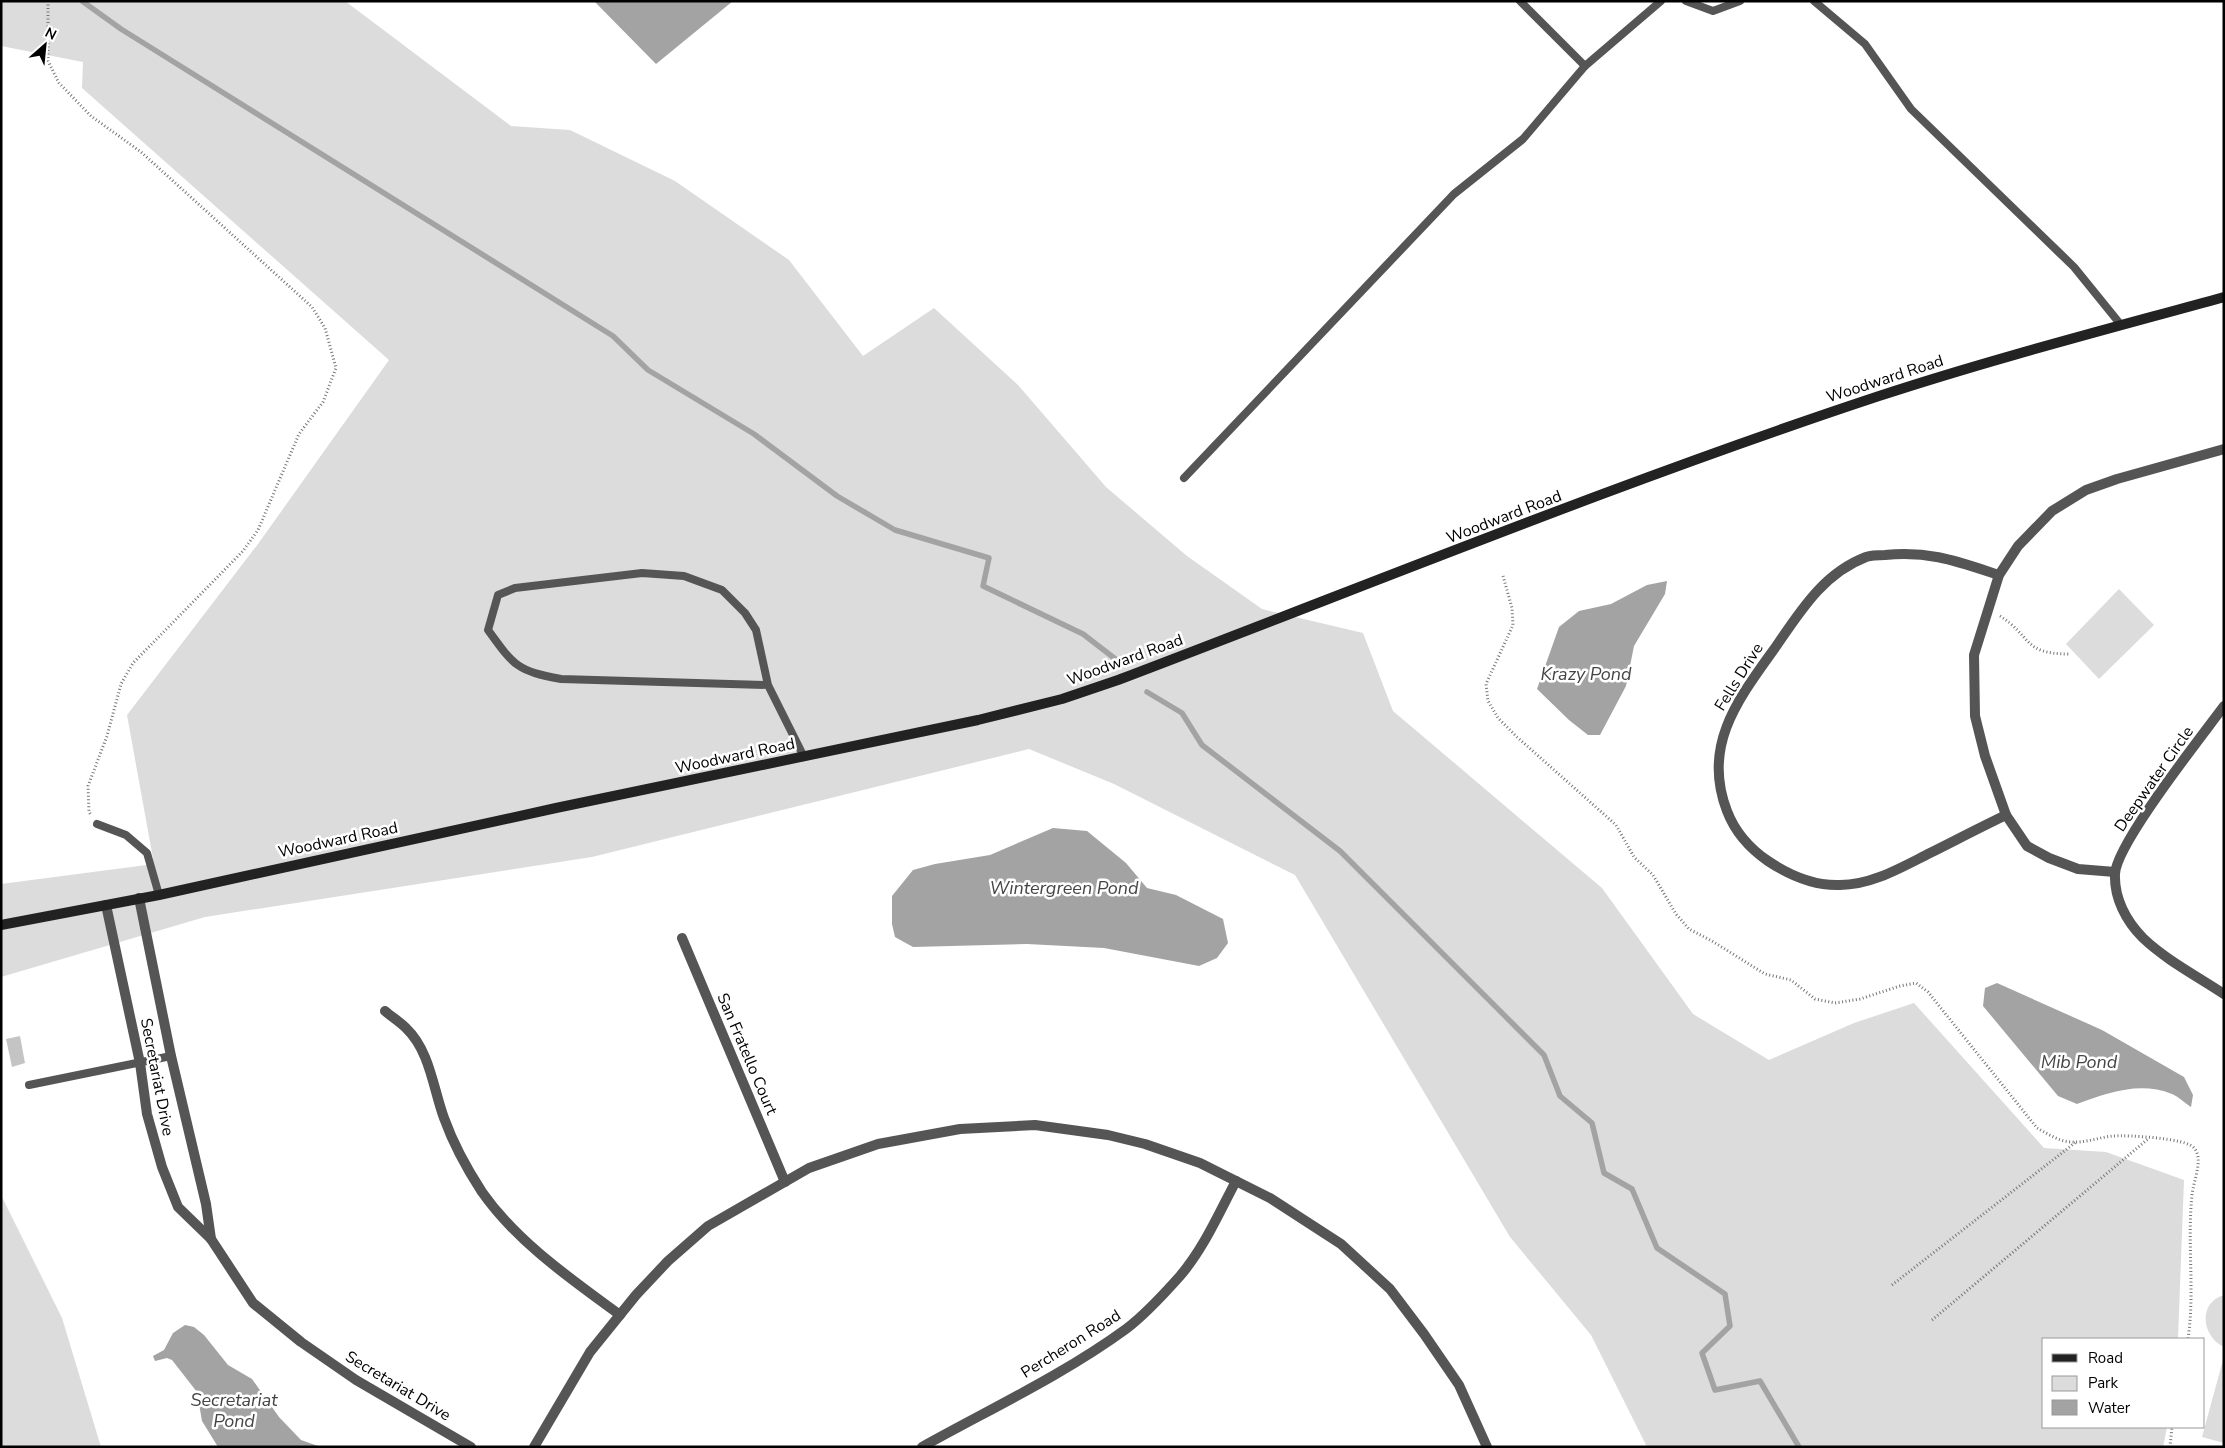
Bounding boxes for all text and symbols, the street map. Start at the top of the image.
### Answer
north arrow [20,20,70,70]
text: N [42,23,60,45]
street label: Woodward Road [1824,350,1946,408]
street label: Woodward Road [1443,485,1565,549]
street label: Woodward Road [1064,629,1186,691]
street label: Fells Drive [1710,639,1768,715]
water label: Krazy Pond [1541,662,1632,686]
street label: Deepwater Circle [2109,722,2199,836]
street label: Woodward Road [673,733,797,779]
street label: Woodward Road [276,817,400,863]
water label: Wintergreen Pond [990,876,1139,900]
street label: San Fratello Court [711,990,783,1119]
street label: Secretariat Drive [135,1016,179,1138]
water label: Mib Pond [2041,1050,2118,1074]
street label: Percheron Road [1017,1304,1125,1384]
legend [2042,1338,2205,1428]
street label: Secretariat Drive [341,1346,455,1426]
text: Road [2088,1348,2123,1368]
text: Park [2088,1373,2118,1393]
water label: Secretariat Pond [190,1388,278,1433]
text: Water [2088,1398,2131,1418]

